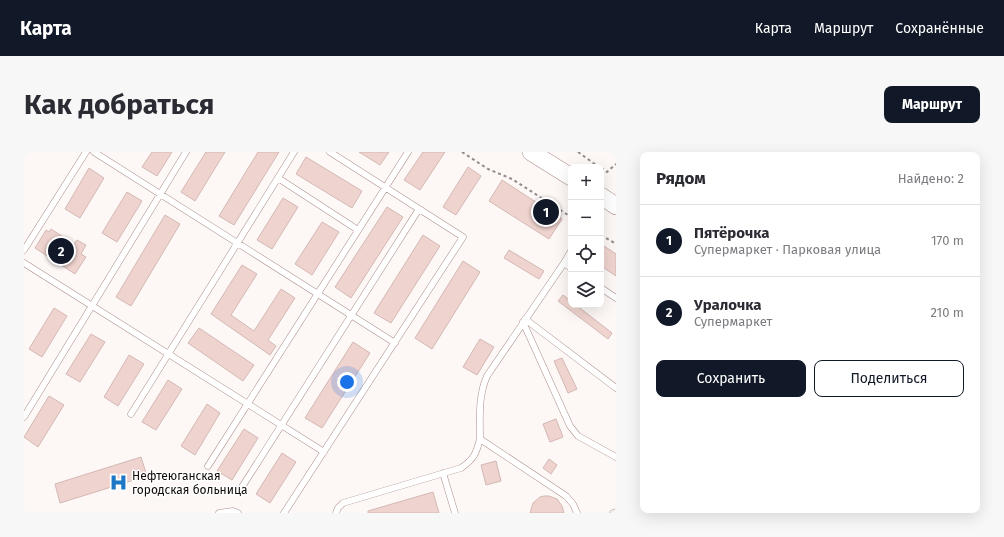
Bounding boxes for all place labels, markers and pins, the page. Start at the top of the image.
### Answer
pin: 1 [533,197,559,227]
pin: 2 [48,236,74,266]
place label: Нефтеюганская городская больница [132,469,247,497]
hospital icon: Нефтеюганская городская больница [109,473,129,493]

